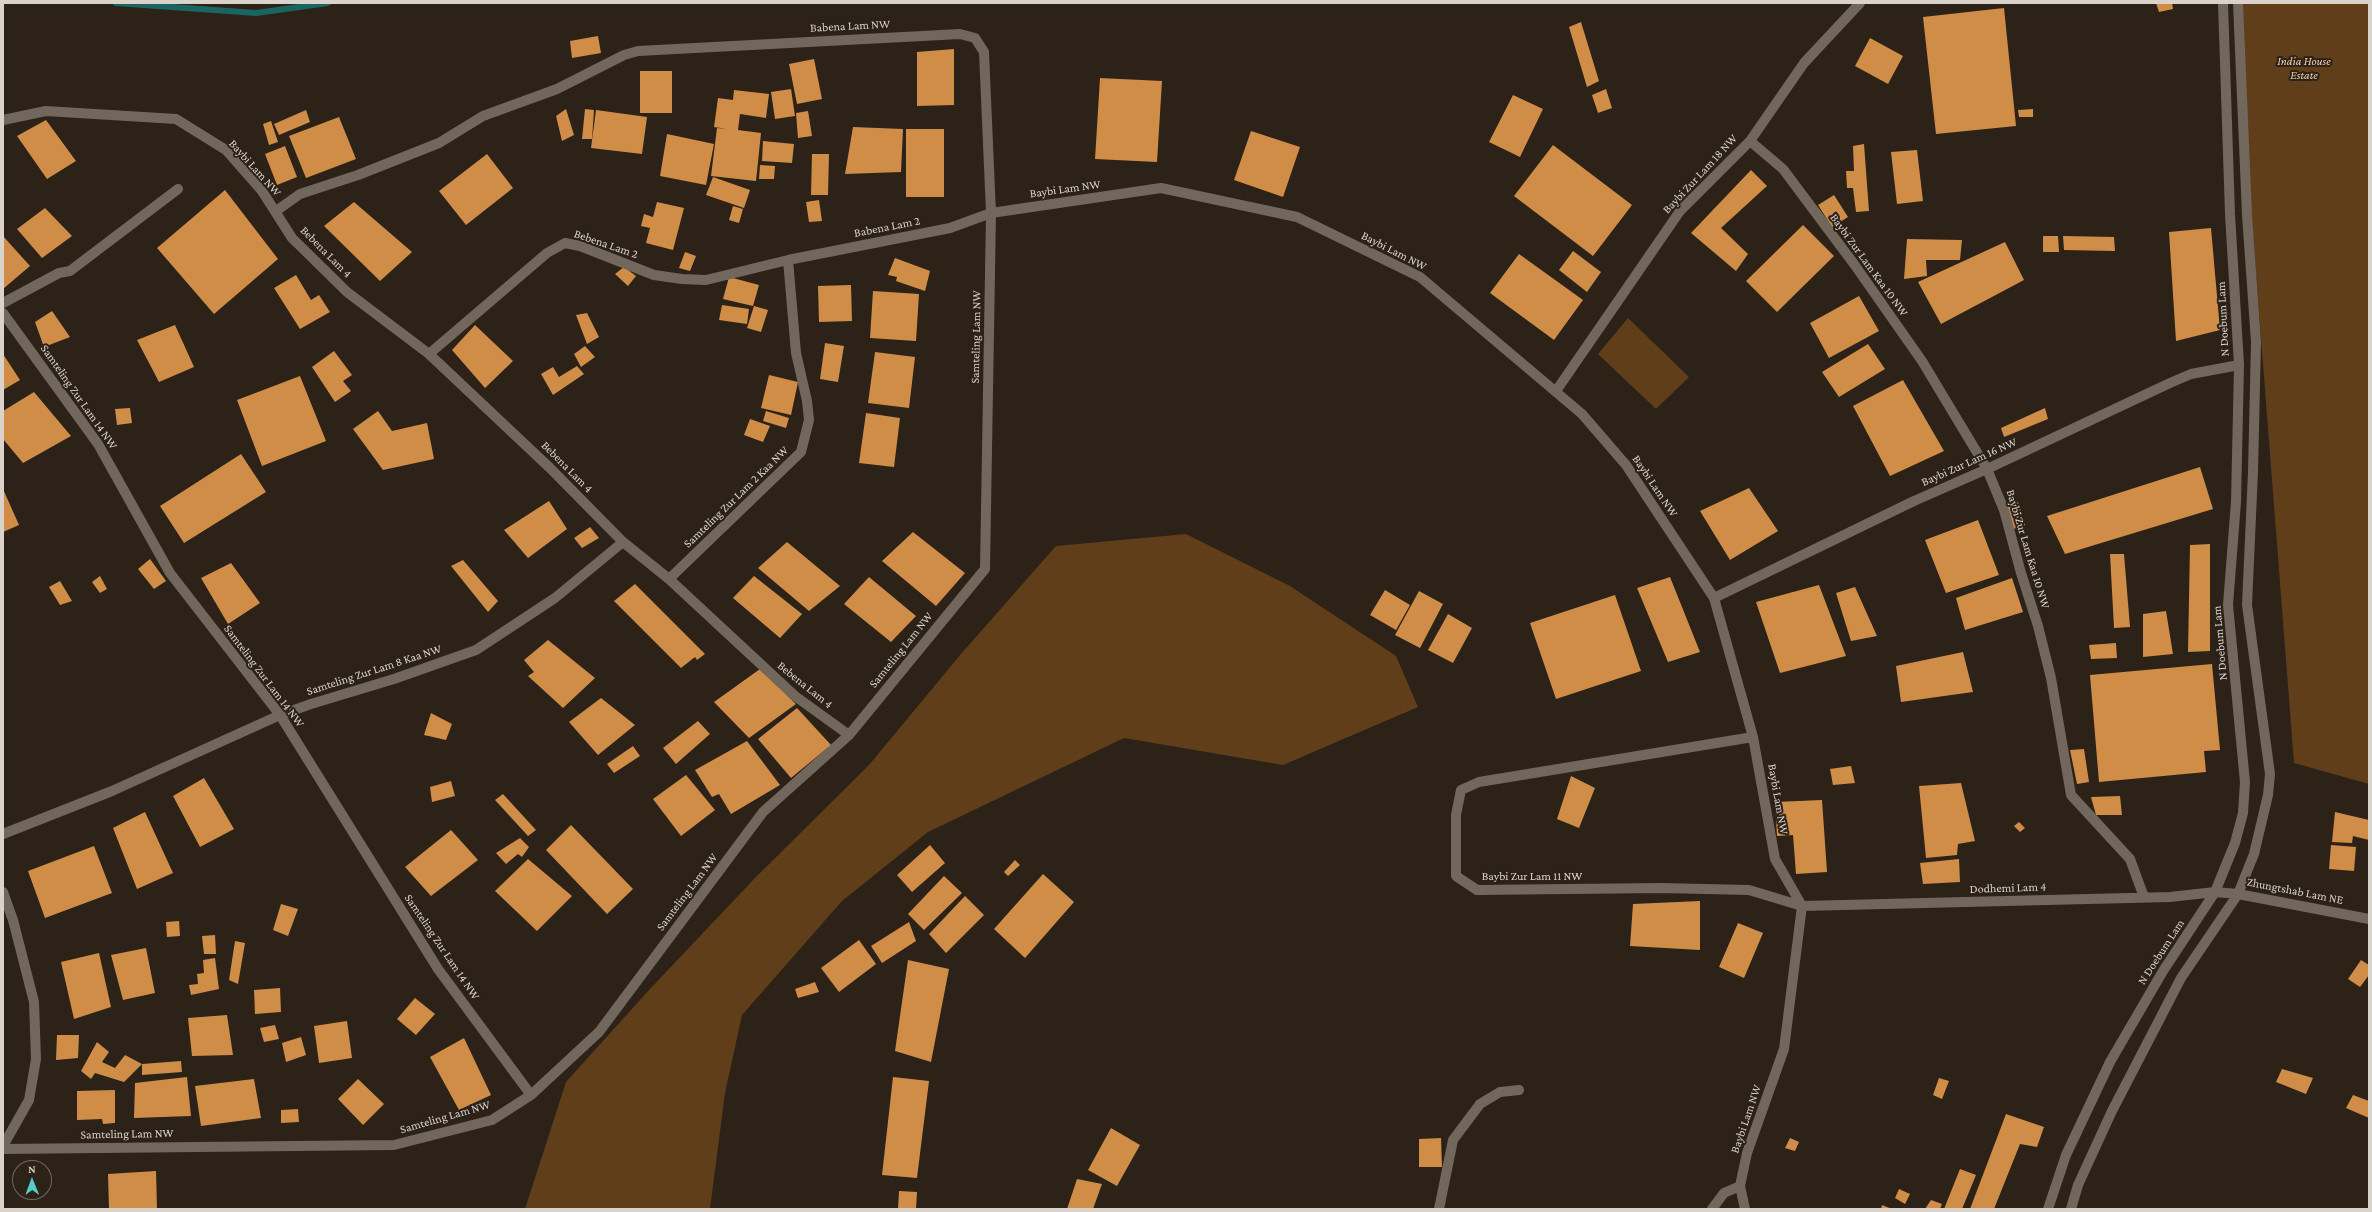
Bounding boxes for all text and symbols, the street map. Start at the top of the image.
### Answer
street label: Babena Lam NW [810,17,890,35]
park label: India House Estate [2277,54,2331,82]
street label: Baybi Zur Lam 18 NW [1660,131,1740,217]
street label: Baybi Lam NW [226,137,284,199]
street label: Baybi Lam NW [1029,177,1101,201]
street label: Baybi Zur Lam Kaa 10 NW [1827,211,1911,319]
street label: Babena Lam 2 [853,214,921,240]
street label: Bebena Lam 4 [297,223,355,281]
street label: Bebena Lam 2 [572,226,640,262]
street label: Baybi Lam NW [1359,228,1429,274]
street label: N Doebum Lam [2214,281,2232,357]
street label: Samteling Lam NW [968,290,984,384]
street label: Samteling Zur Lam 14 NW [37,342,121,452]
street label: Baybi Zur Lam 16 NW [1919,435,2019,489]
street label: Bebena Lam 4 [538,438,596,496]
street label: Samteling Zur Lam 2 Kaa NW [681,443,791,551]
street label: Baybi Lam NW [1629,452,1681,520]
street label: Baybi Zur Lam Kaa 10 NW [2003,488,2053,610]
street label: N Doebum Lam [2210,605,2230,681]
street label: Samteling Lam NW [866,609,936,691]
street label: Samteling Zur Lam 14 NW [221,622,307,730]
street label: Samteling Zur Lam 8 Kaa NW [305,641,443,699]
street label: Bebena Lam 4 [774,658,836,712]
street label: Baybi Lam NW [1765,763,1791,835]
street label: Samteling Lam NW [653,850,721,934]
street label: Baybi Zur Lam 11 NW [1482,869,1582,883]
street label: Zhungtshab Lam NE [2245,875,2345,907]
street label: Dodhemi Lam 4 [1969,879,2047,897]
street label: Samteling Zur Lam 14 NW [401,891,483,1003]
street label: N Doebum Lam [2135,917,2187,987]
street label: Baybi Lam NW [1728,1083,1764,1155]
street label: Samteling Lam NW [398,1097,492,1137]
street label: Samteling Lam NW [80,1126,174,1142]
north arrow [12,1160,52,1200]
text: N [28,1163,36,1175]

